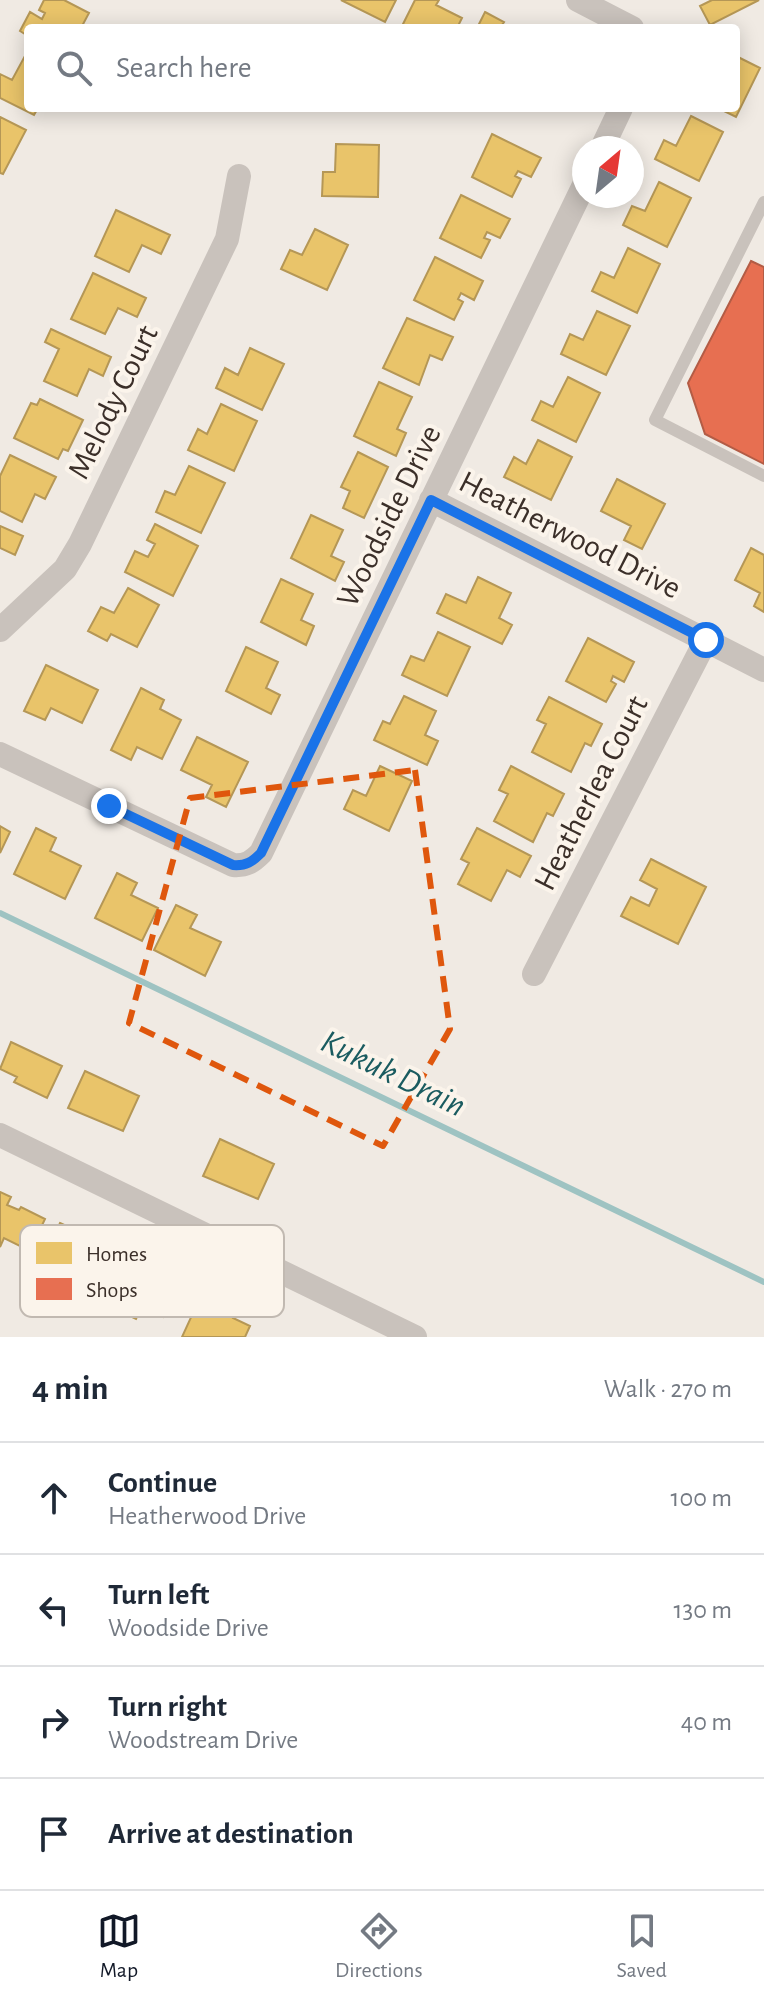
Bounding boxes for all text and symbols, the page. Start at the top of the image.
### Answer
search box [24,24,740,112]
icon: search [52,46,96,90]
text: Search here [116,53,252,83]
north arrow [572,136,644,208]
street label: Melody Court [62,320,164,484]
street label: Woodside Drive [331,420,447,612]
street label: Heatherwood Drive [454,465,686,605]
route start [688,622,724,658]
street label: Heatherlea Court [528,691,654,895]
route end [91,788,127,824]
water label: Kukuk Drain [315,1025,471,1123]
legend [20,1225,284,1317]
text: Homes [86,1243,147,1265]
text: Shops [86,1279,138,1301]
text: 4 min [32,1372,109,1406]
text: Walk · 270 m [604,1376,732,1402]
text: Continue [108,1468,217,1498]
icon: ahead [32,1476,76,1520]
text: 100 m [671,1485,732,1511]
text: Heatherwood Drive [108,1503,306,1529]
text: Turn left [108,1580,209,1610]
icon: left [32,1588,76,1632]
text: 130 m [674,1597,732,1623]
text: Woodside Drive [108,1615,269,1641]
text: Turn right [108,1692,227,1722]
icon: right [32,1700,76,1744]
text: 40 m [681,1709,732,1735]
text: Woodstream Drive [108,1727,298,1753]
icon: arrive [32,1812,76,1856]
text: Arrive at destination [108,1819,354,1849]
tab: Map [97,1909,141,1983]
tab: Directions [335,1909,423,1983]
tab: Saved [617,1909,667,1983]

